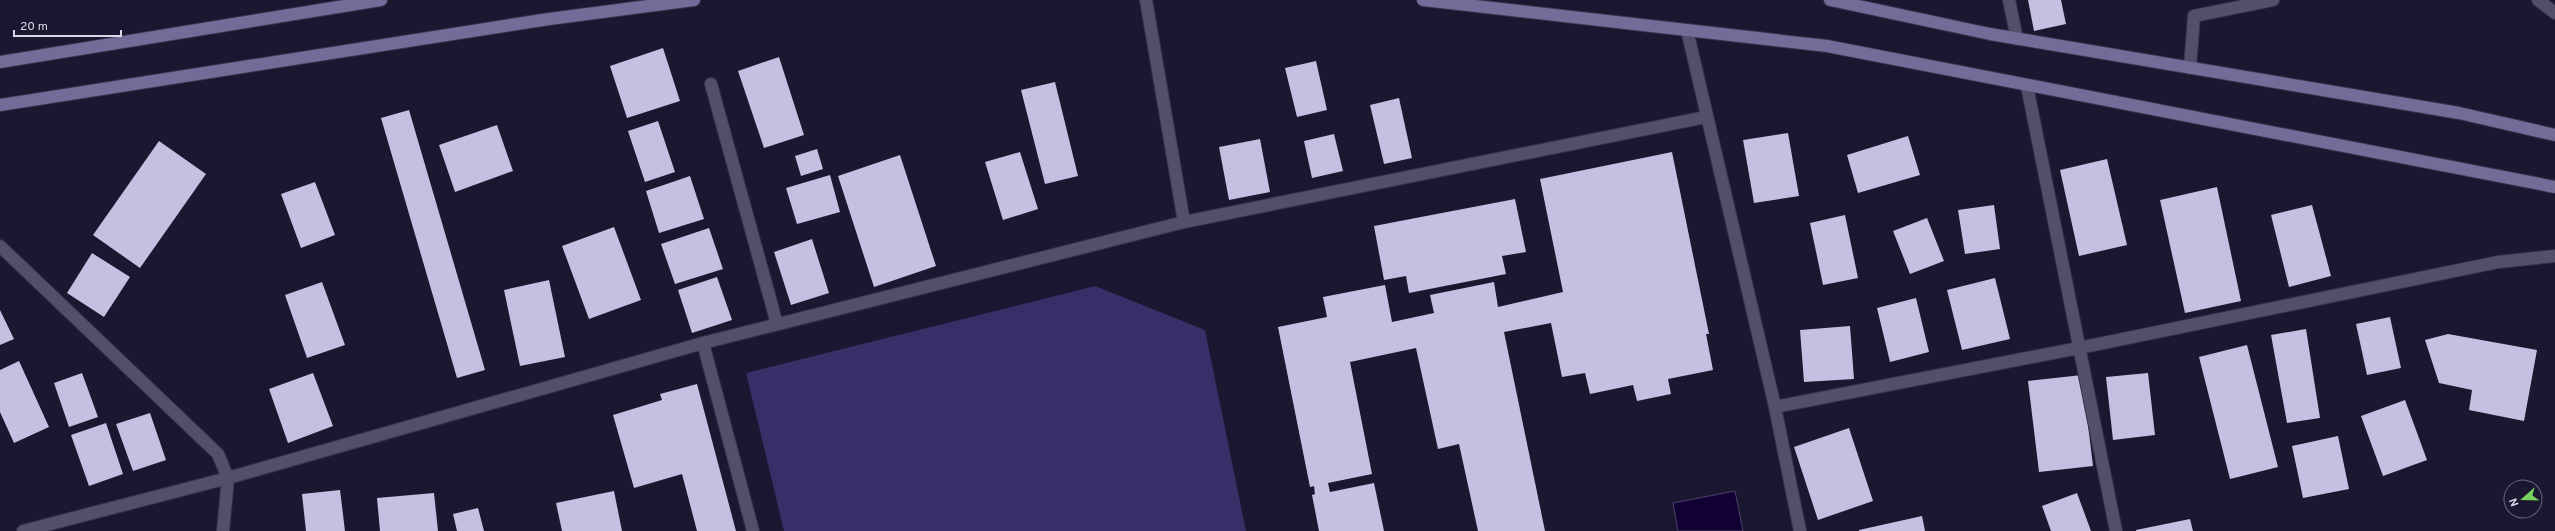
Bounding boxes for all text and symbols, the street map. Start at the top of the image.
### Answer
scale bar [14,12,121,38]
text: 20 m [20,19,48,35]
north arrow [2503,479,2543,519]
text: N [2507,496,2522,508]

